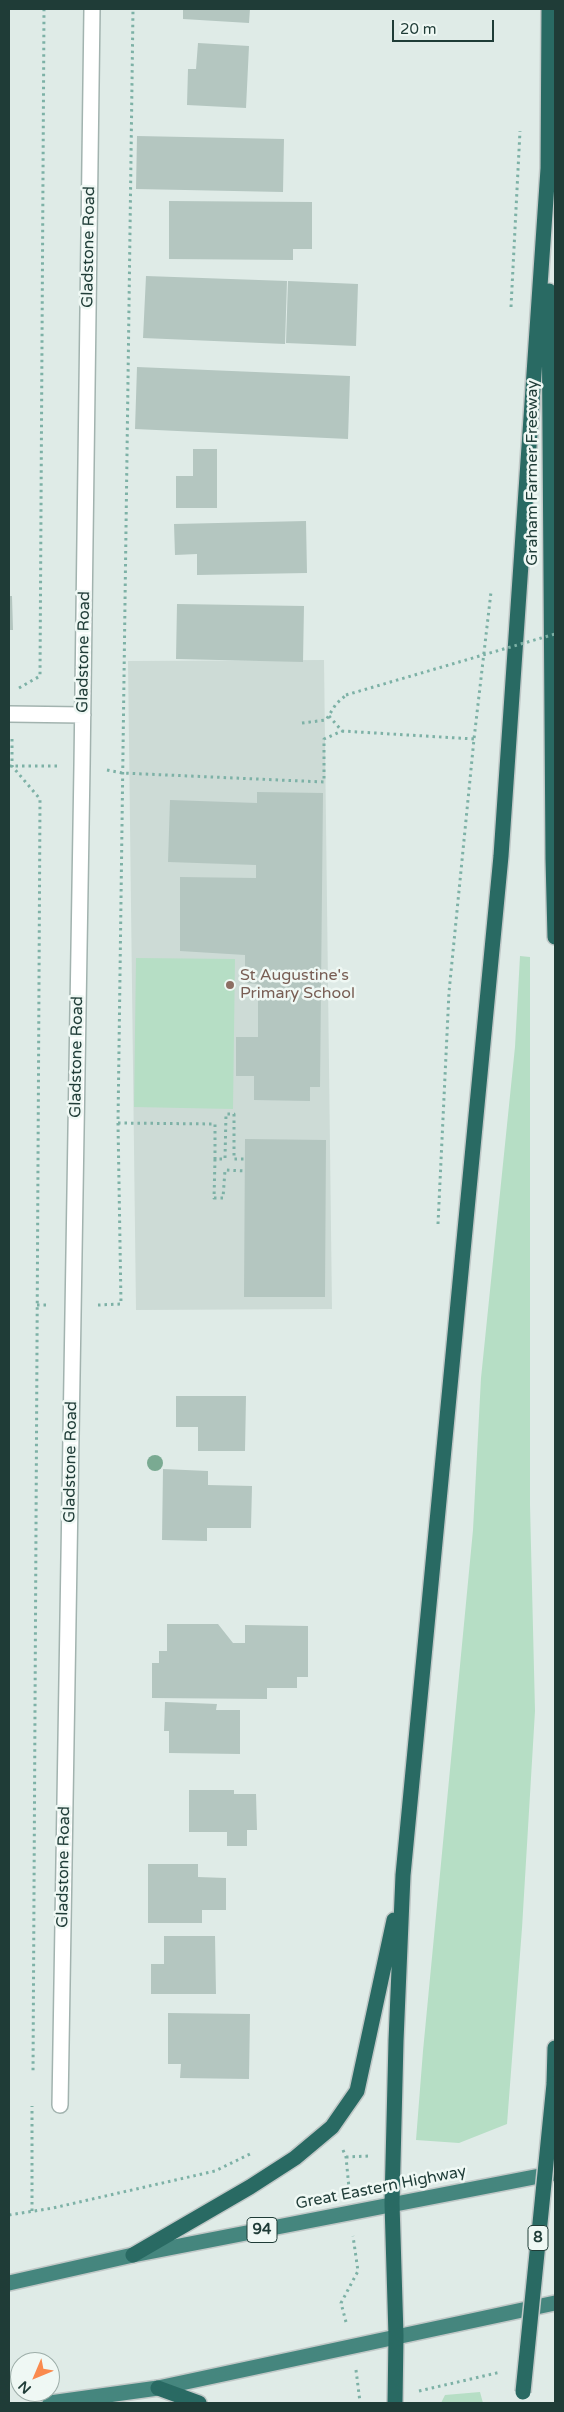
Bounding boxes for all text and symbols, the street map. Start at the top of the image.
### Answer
scale bar [394,10,496,42]
text: 20 m [400,20,437,38]
street label: Gladstone Road [78,186,100,308]
street label: Graham Farmer Freeway [523,380,543,566]
street label: Gladstone Road [73,591,95,713]
place label: St Augustine's Primary School [240,966,355,1004]
marker: St Augustine's Primary School [224,979,236,991]
street label: Gladstone Road [66,996,88,1118]
street label: Gladstone Road [60,1401,82,1523]
street label: Gladstone Road [53,1806,75,1928]
street label: Great Eastern Highway [294,2162,468,2214]
road number: 94 [247,2218,277,2242]
road number: 8 [528,2226,548,2250]
north arrow [10,2352,60,2402]
text: N [15,2377,35,2397]

